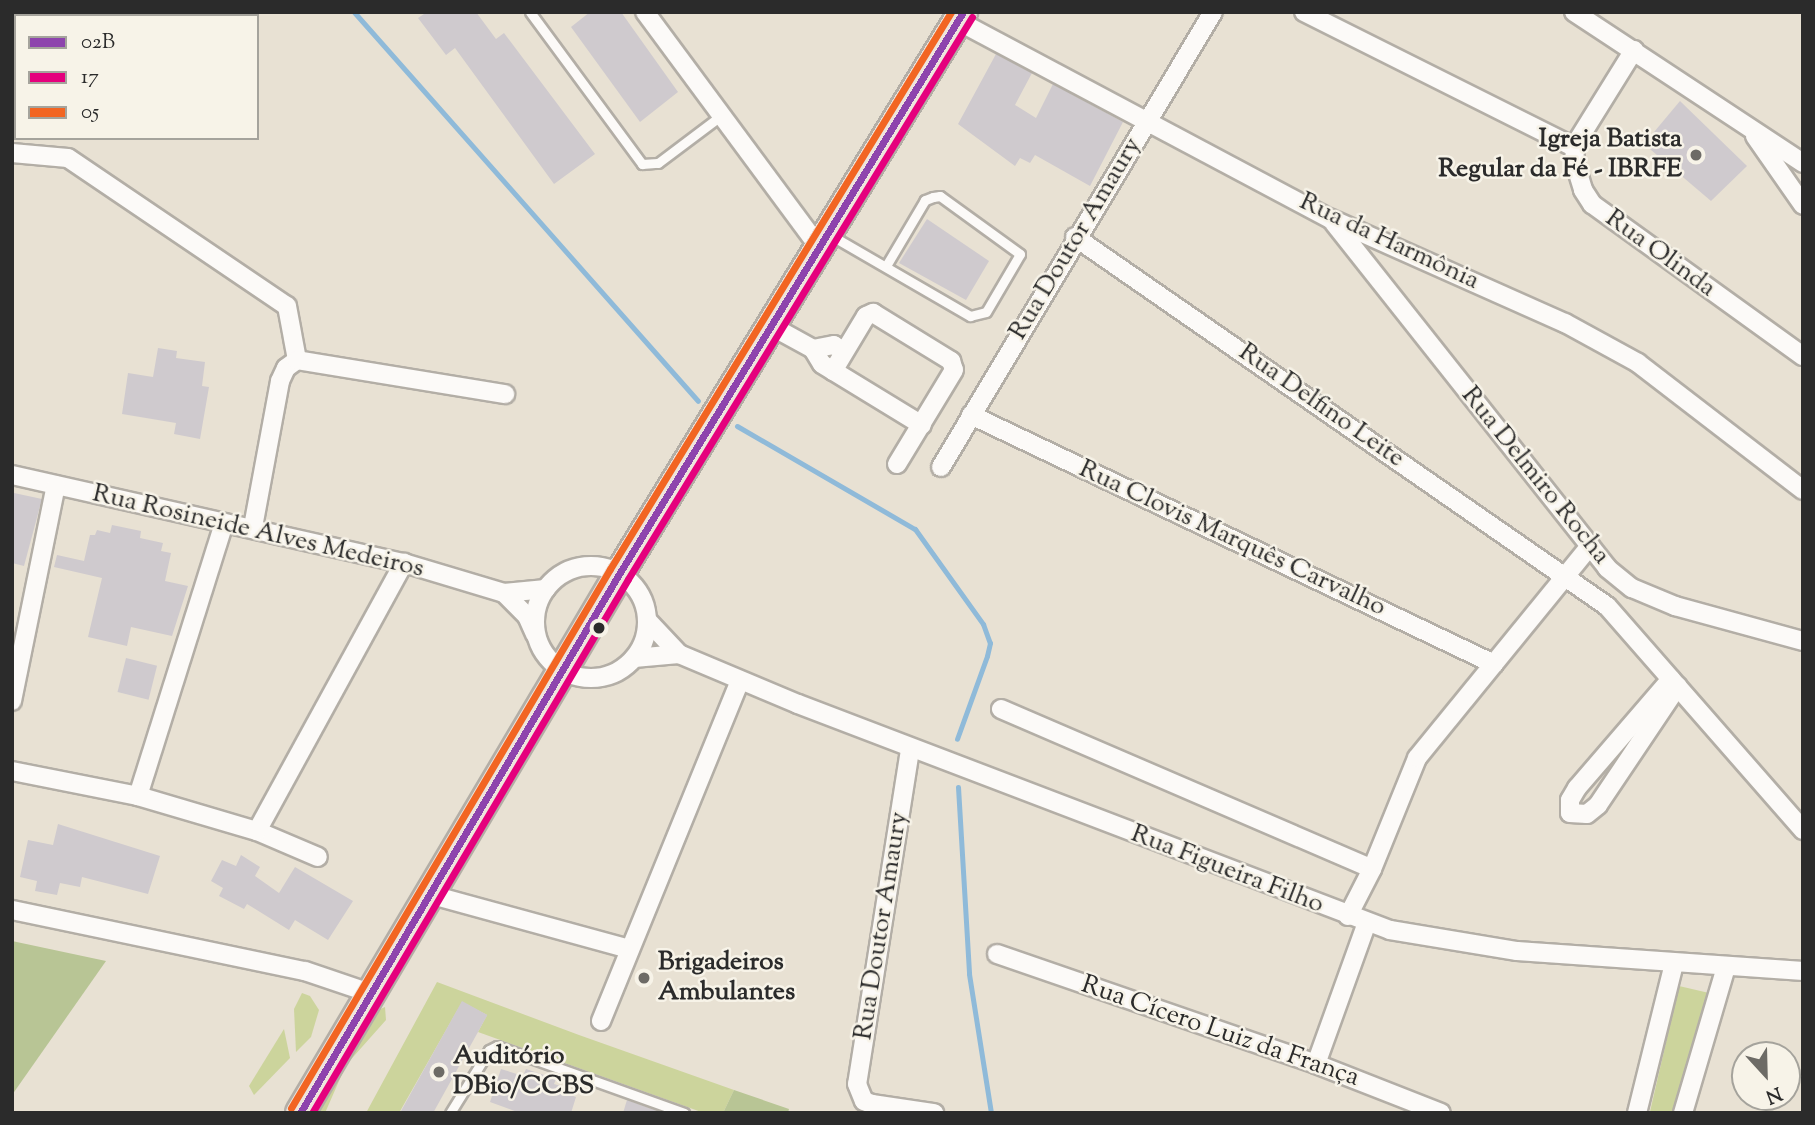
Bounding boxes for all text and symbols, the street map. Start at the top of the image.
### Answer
legend [14,14,259,140]
text: 02B [81,28,115,58]
text: 17 [81,63,99,93]
text: 05 [81,98,99,128]
place label: Igreja Batista Regular da Fé - IBRFE [1438,124,1682,186]
street label: Rua Doutor Amaury [1003,132,1149,346]
marker: Igreja Batista Regular da Fé - IBRFE [1688,147,1704,163]
street label: Rua da Harmônia [1294,187,1484,297]
street label: Rua Olinda [1599,203,1721,305]
street label: Rua Delfino Leite [1232,337,1410,475]
street label: Rua Delmiro Rocha [1454,381,1616,571]
street label: Rua Clovis Marquês Carvalho [1074,454,1390,624]
street label: Rua Rosineide Alves Medeiros [89,479,427,585]
unlabelled marker [592,621,606,635]
street label: Rua Doutor Amaury [849,810,915,1042]
street label: Rua Figueira Filho [1126,819,1328,921]
place label: Brigadeiros Ambulantes [658,947,795,1009]
marker: Brigadeiros Ambulantes [636,970,652,986]
street label: Rua Cícero Luiz da França [1077,970,1363,1094]
place label: Auditório DBio/CCBS [453,1041,594,1102]
north arrow [1731,1041,1801,1111]
marker: Auditório DBio/CCBS [431,1064,447,1080]
text: N [1761,1079,1785,1109]

